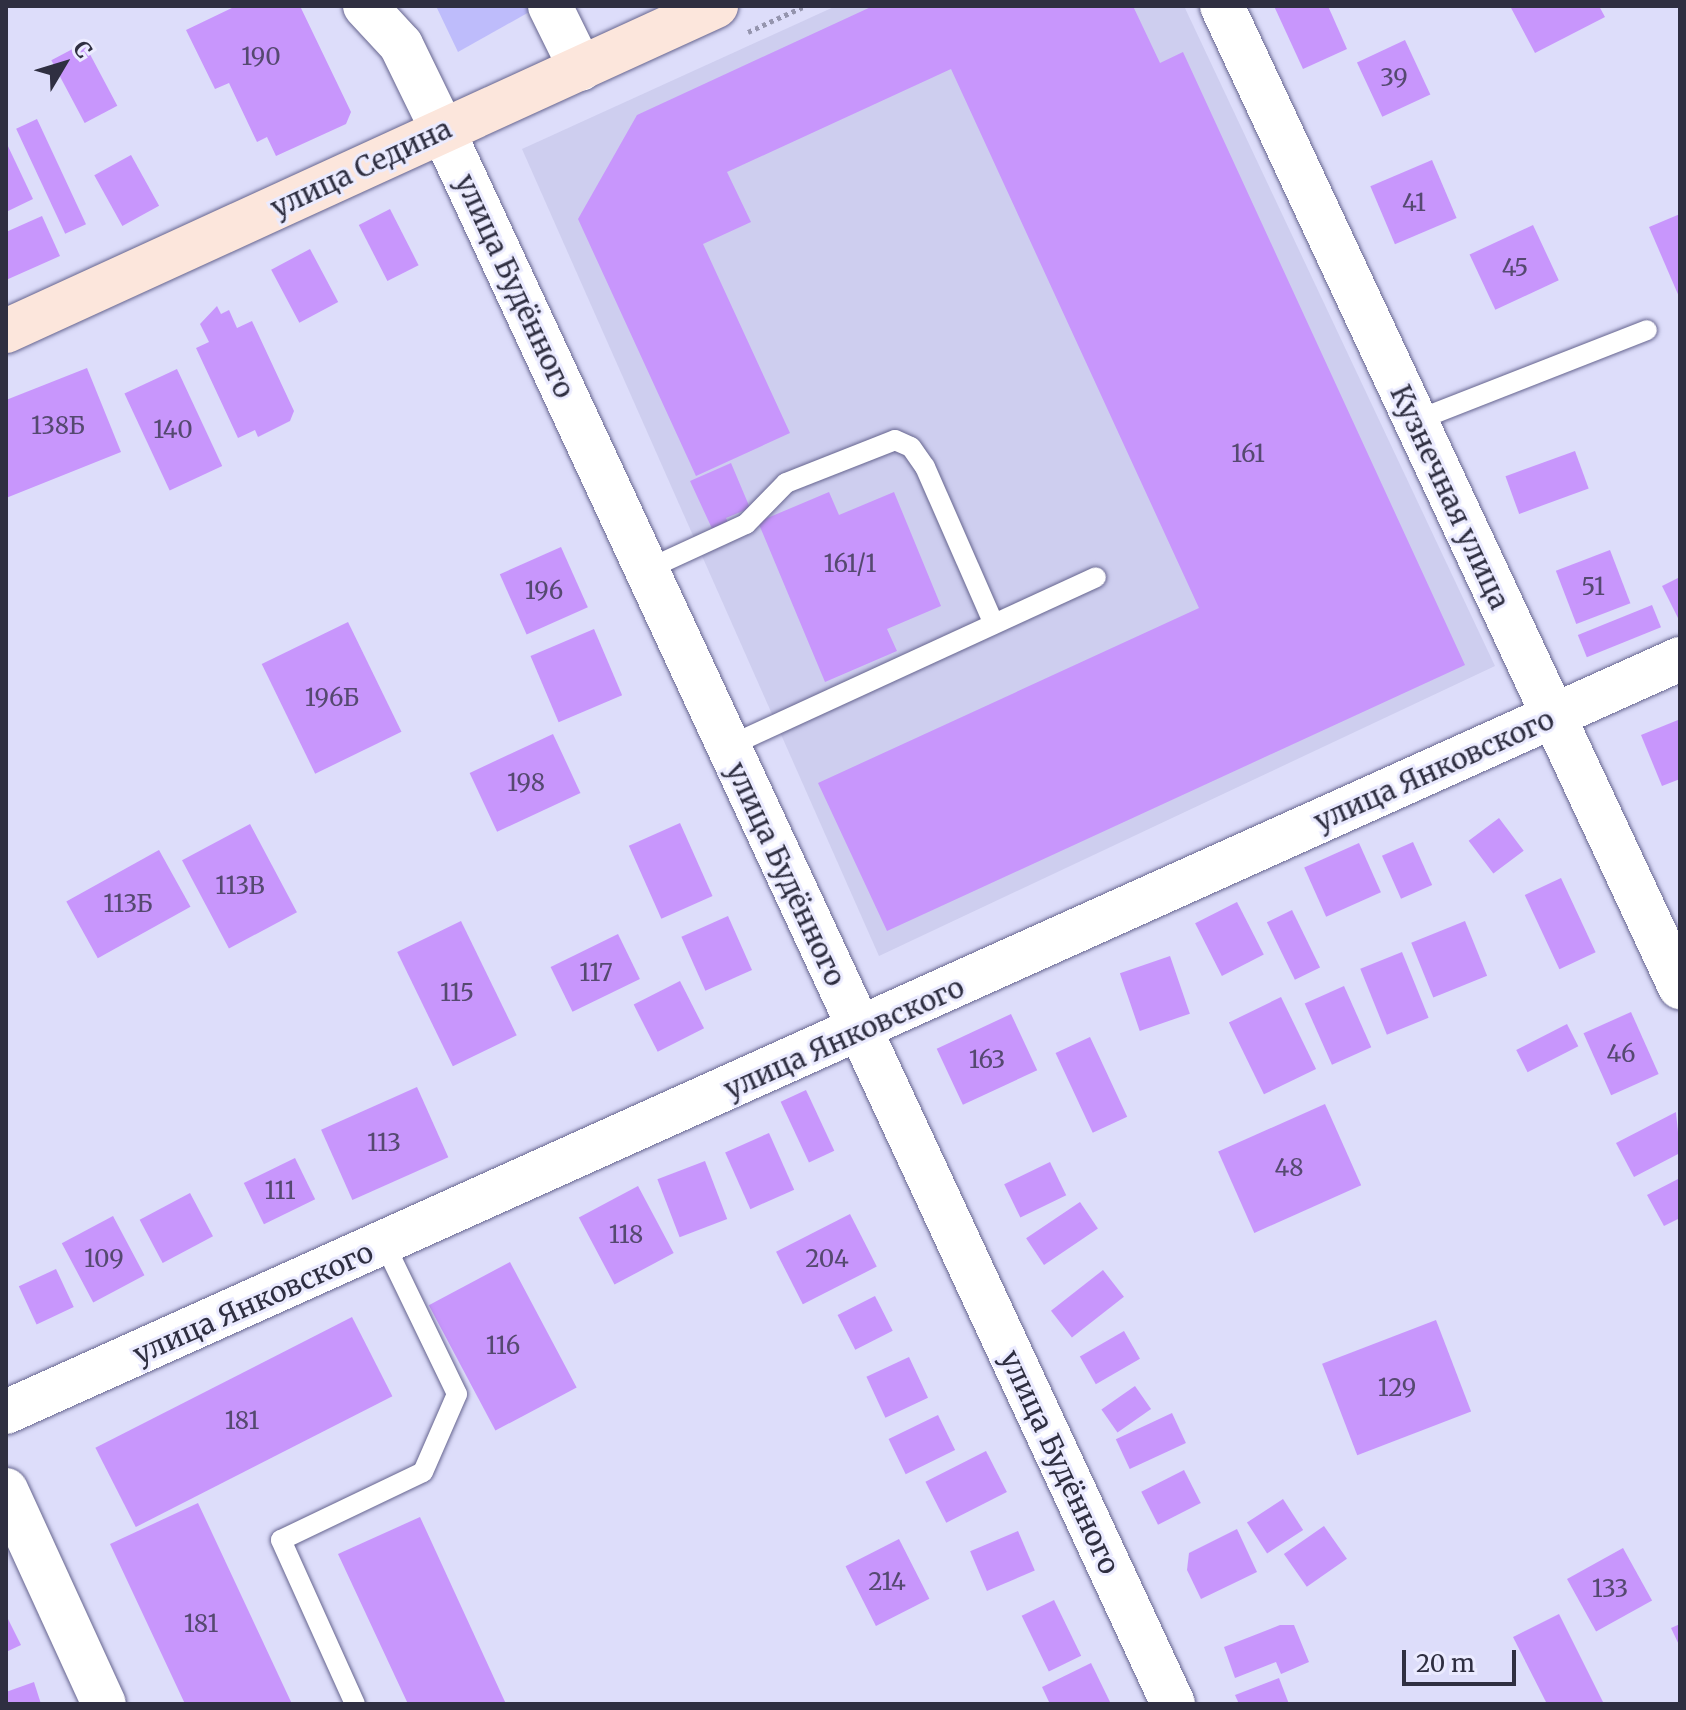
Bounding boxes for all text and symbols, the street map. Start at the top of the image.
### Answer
north arrow [24,24,104,104]
text: С [67,35,98,64]
house number: 190 [241,43,281,71]
house number: 39 [1380,64,1408,92]
street label: улица Седина [265,111,457,225]
street label: улица Будённого [448,169,582,403]
house number: 41 [1402,189,1426,217]
house number: 45 [1502,254,1528,282]
street label: Кузнечная улица [1383,380,1517,614]
house number: 138Б [31,412,85,440]
house number: 140 [153,416,193,444]
house number: 161 [1231,440,1265,468]
house number: 161/1 [824,550,876,578]
house number: 51 [1581,573,1605,601]
house number: 196 [525,577,563,605]
house number: 196Б [305,684,359,712]
street label: улица Янковского [1309,702,1559,838]
street label: улица Будённого [719,757,853,991]
house number: 198 [507,769,545,797]
house number: 113В [215,872,265,900]
house number: 113Б [103,890,153,918]
house number: 117 [579,959,613,987]
street label: улица Янковского [719,970,969,1106]
house number: 115 [440,979,474,1007]
house number: 46 [1606,1040,1636,1068]
house number: 163 [969,1046,1005,1074]
house number: 113 [367,1129,401,1157]
house number: 48 [1274,1154,1304,1182]
house number: 111 [264,1177,296,1205]
house number: 118 [609,1221,643,1249]
street label: улица Янковского [128,1235,378,1371]
house number: 109 [84,1245,124,1273]
house number: 204 [805,1245,849,1273]
house number: 116 [486,1332,520,1360]
street label: улица Будённого [993,1345,1127,1579]
house number: 129 [1378,1374,1416,1402]
house number: 181 [225,1407,259,1435]
house number: 214 [868,1568,906,1596]
house number: 133 [1592,1575,1628,1603]
house number: 181 [184,1610,218,1638]
scale bar [1406,1634,1520,1684]
text: 20 m [1416,1648,1475,1679]

